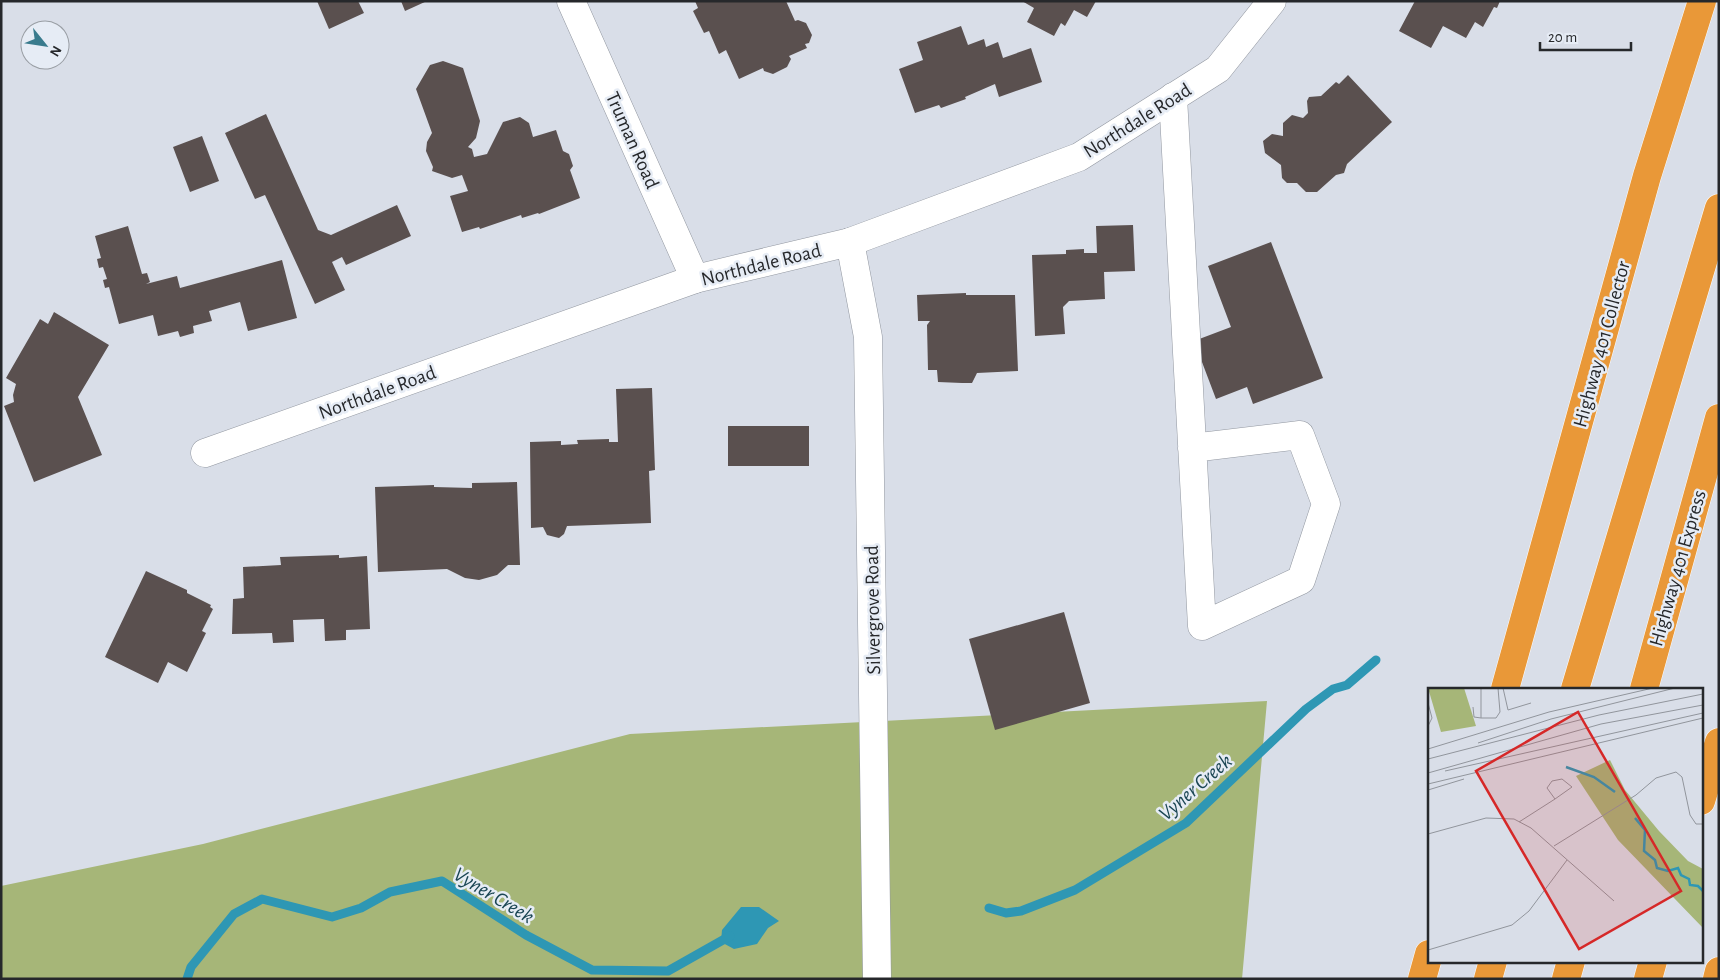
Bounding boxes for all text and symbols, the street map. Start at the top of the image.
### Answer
north arrow [20,20,70,70]
scale bar [1540,20,1631,52]
text: 20 m [1548,30,1577,45]
text: N [47,43,64,59]
street label: Northdale Road [1080,80,1195,162]
street label: Truman Road [602,89,662,192]
street label: Northdale Road [699,240,823,290]
street label: Highway 401 Collector [1570,258,1634,430]
street label: Northdale Road [316,363,439,423]
street label: Highway 401 Express [1646,488,1710,649]
street label: Silvergrove Road [862,545,884,675]
inset map [1428,688,1702,962]
water label: Vyner Creek [1155,750,1236,825]
water label: Vyner Creek [450,863,538,928]

